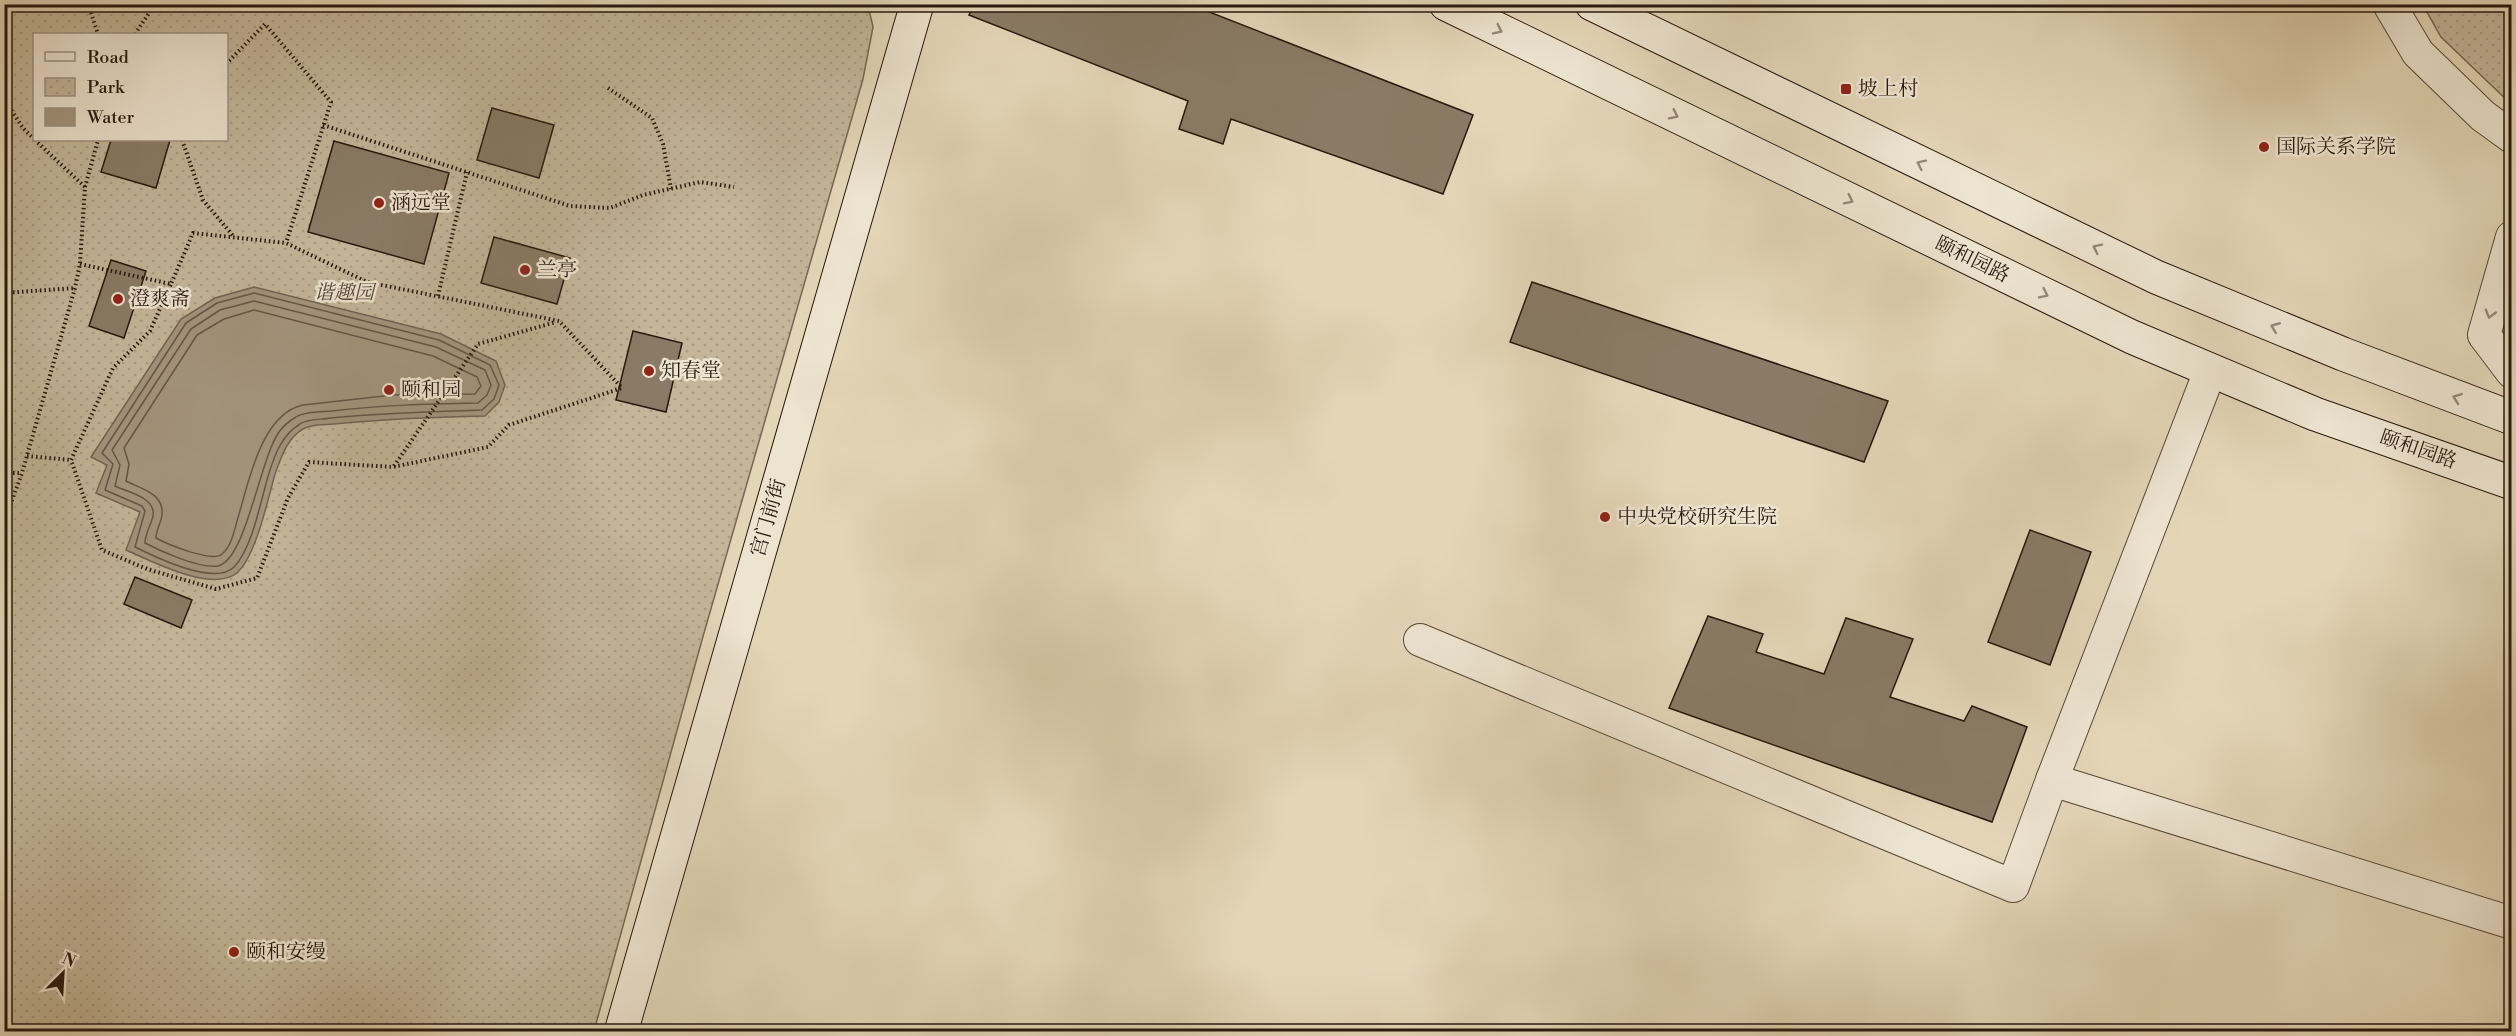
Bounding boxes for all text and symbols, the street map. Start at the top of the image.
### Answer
one-way arrow [1492,23,1503,34]
legend [33,33,228,141]
text: Road [87,46,130,69]
text: Park [87,76,126,99]
place label: 坡上村 [1858,77,1918,102]
marker: 坡上村 [1839,82,1853,96]
text: Water [86,106,135,129]
one-way arrow [1667,108,1678,120]
place label: 国际关系学院 [2276,135,2396,160]
marker: 国际关系学院 [2257,140,2271,154]
one-way arrow [1916,160,1927,172]
place label: 涵远堂 [391,191,451,216]
one-way arrow [1843,193,1854,205]
marker: 涵远堂 [372,196,386,210]
street label: 颐和园路 [1931,231,2013,289]
one-way arrow [2092,244,2103,256]
place label: 兰亭 [537,258,577,283]
marker: 兰亭 [518,263,532,277]
park label: 谐趣园 [314,281,377,306]
place label: 澄爽斋 [130,287,190,312]
one-way arrow [2037,287,2048,299]
marker: 澄爽斋 [111,292,125,306]
one-way arrow [2485,308,2497,319]
one-way arrow [2270,322,2281,334]
place label: 知春堂 [661,359,721,384]
marker: 知春堂 [642,364,656,378]
place label: 颐和园 [401,378,461,403]
marker: 颐和园 [382,383,396,397]
one-way arrow [2452,393,2463,405]
street label: 颐和园路 [2376,425,2460,475]
street label: 宫门前街 [746,476,792,560]
place label: 中央党校研究生院 [1617,505,1777,530]
marker: 中央党校研究生院 [1598,510,1612,524]
place label: 颐和安缦 [246,940,326,965]
north arrow [33,943,93,1003]
marker: 颐和安缦 [227,945,241,959]
text: N [59,949,79,972]

